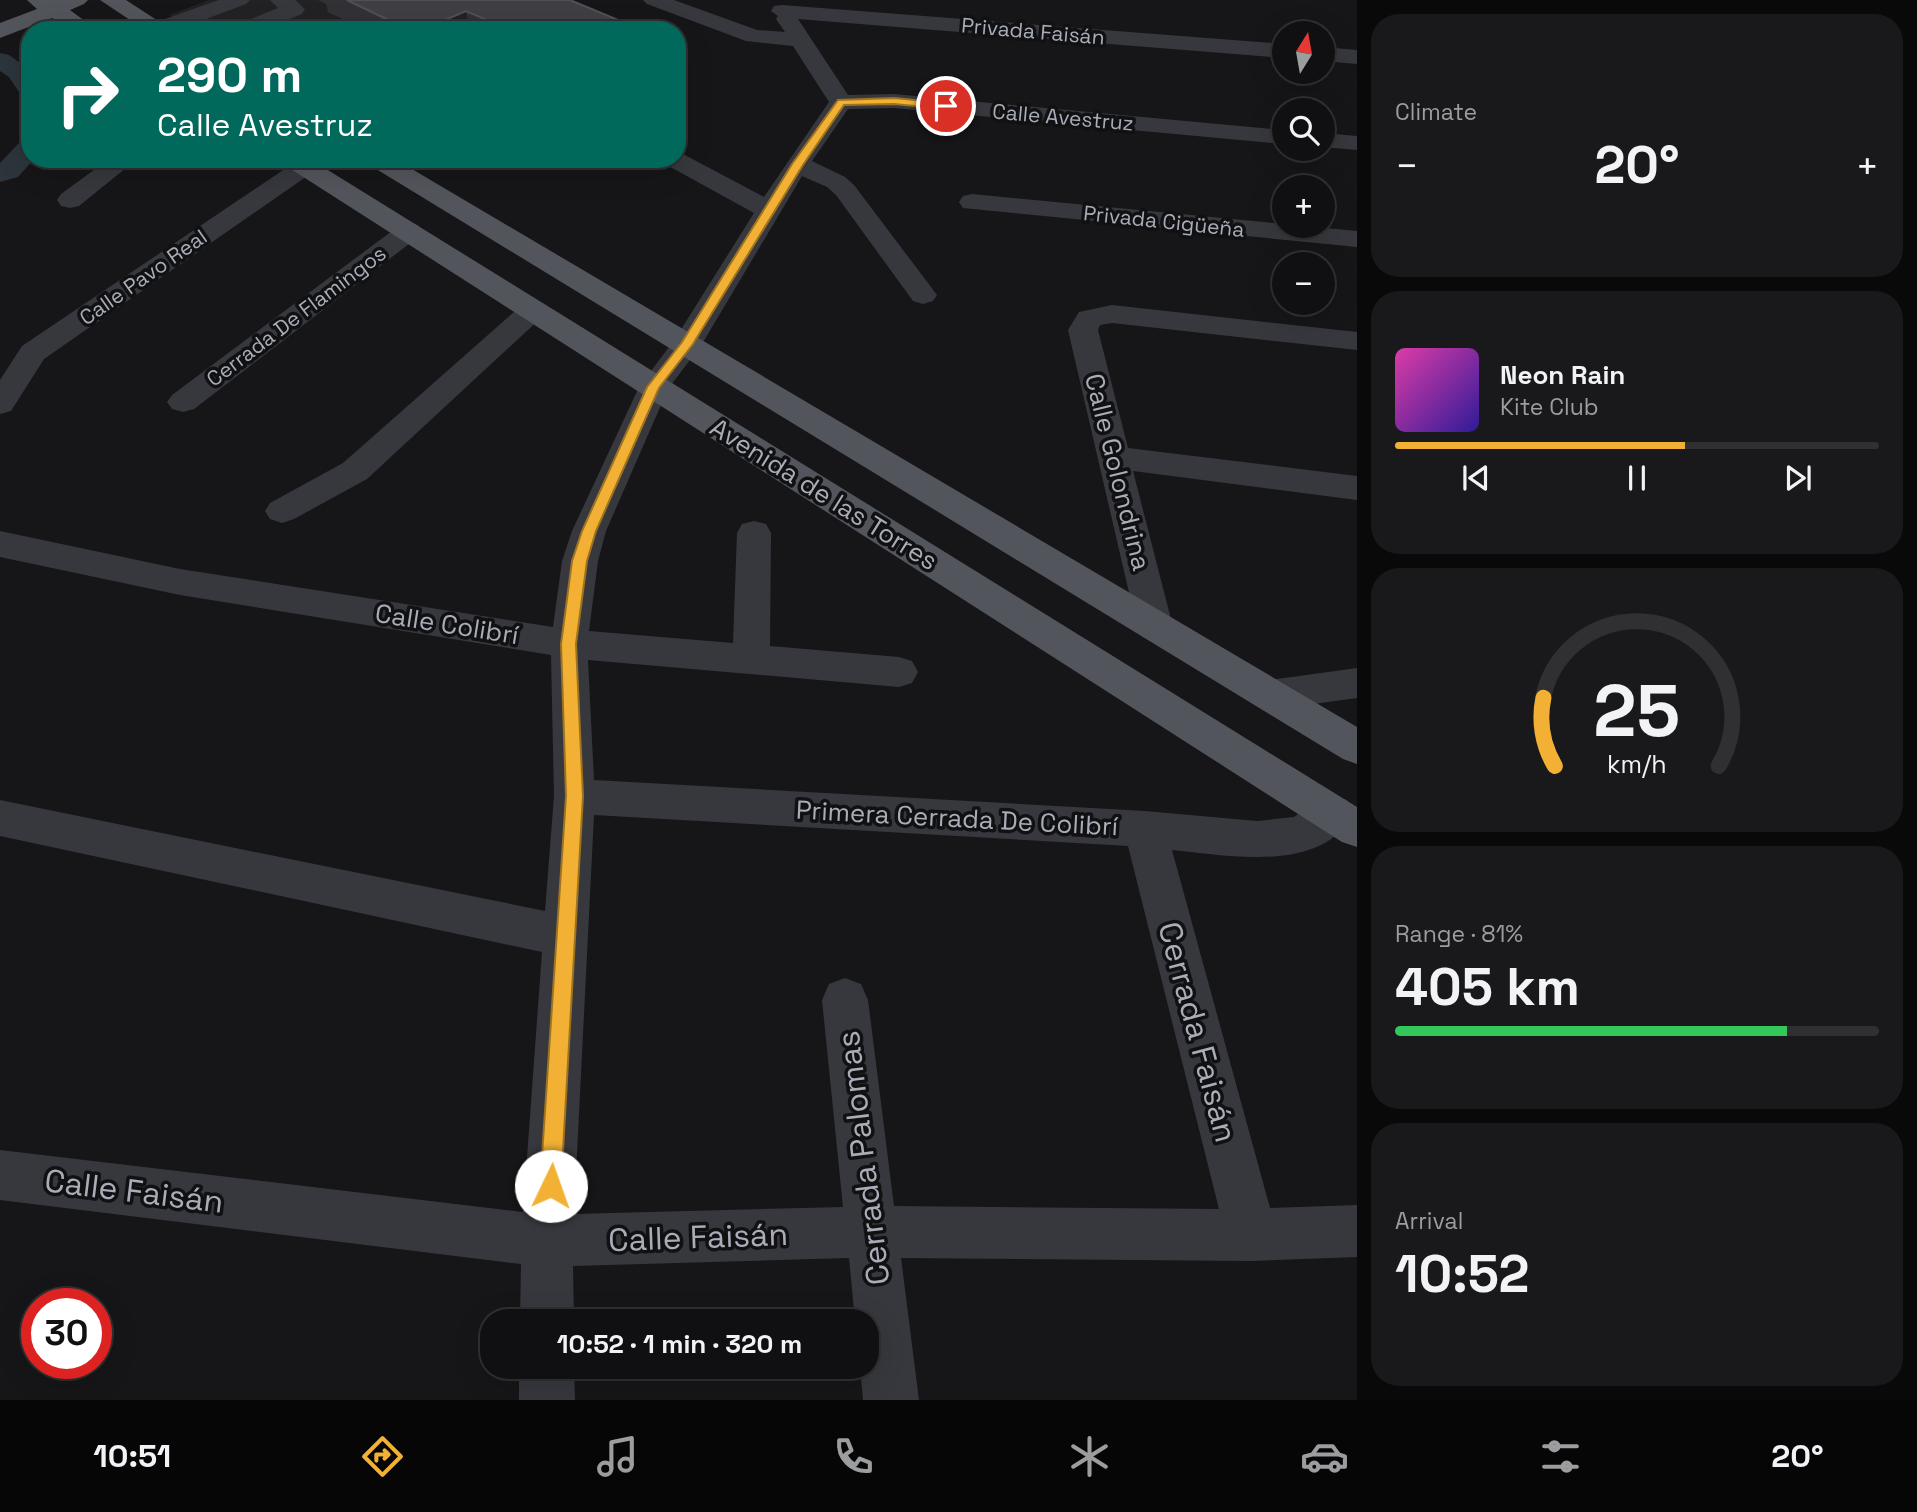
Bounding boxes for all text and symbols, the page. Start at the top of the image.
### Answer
street label: Privada Faisán [960,11,1106,51]
north arrow [1272,21,1335,84]
map controls [1272,21,1335,315]
text: 290 m [157,44,302,106]
icon: right [42,49,133,140]
pin [916,76,976,136]
icon: arrive [927,87,965,125]
street label: Calle Avestruz [991,97,1135,137]
text: Climate [1395,97,1477,127]
button: search [1272,98,1335,161]
text: Calle Avestruz [157,105,373,145]
text: 20° [1594,132,1680,198]
text: − [1395,142,1419,190]
text: + [1855,142,1879,190]
button: + [1272,175,1335,238]
street label: Privada Cigüeña [1082,199,1246,243]
street label: Calle Pavo Real [74,223,212,331]
street label: Cerrada De Flamingos [201,240,391,392]
button: − [1272,252,1335,315]
text: Neon Rain [1500,358,1625,392]
street label: Calle Golondrina [1077,370,1159,574]
text: Kite Club [1500,392,1599,422]
street label: Avenida de las Torres [704,410,944,578]
icon: previous [1457,459,1495,497]
icon: pause [1618,459,1656,497]
icon: next [1779,459,1817,497]
street label: Calle Colibrí [373,596,522,652]
text: 25 [1594,664,1680,757]
text: km/h [1607,748,1667,780]
street label: Primera Cerrada De Colibrí [795,793,1120,843]
street label: Cerrada Faisán [1149,918,1247,1146]
text: Range · 81% [1395,919,1523,949]
text: 405 km [1395,954,1580,1020]
street label: Cerrada Palomas [828,1029,898,1287]
position arrow [514,1149,588,1223]
street label: Calle Faisán [42,1160,226,1222]
text: Arrival [1395,1206,1463,1236]
street label: Calle Faisán [607,1214,789,1260]
text: 10:52 [1395,1241,1529,1307]
speed limit sign: 30 [21,1288,112,1379]
text: 10:52 · 1 min · 320 m [557,1327,802,1361]
icon: directions [358,1432,407,1481]
icon: music [593,1432,642,1481]
icon: phone [829,1432,878,1481]
icon: climate [1065,1432,1114,1481]
icon: car [1300,1432,1349,1481]
icon: filters [1536,1432,1585,1481]
text: 10:51 [93,1436,171,1476]
text: 20° [1771,1436,1824,1476]

